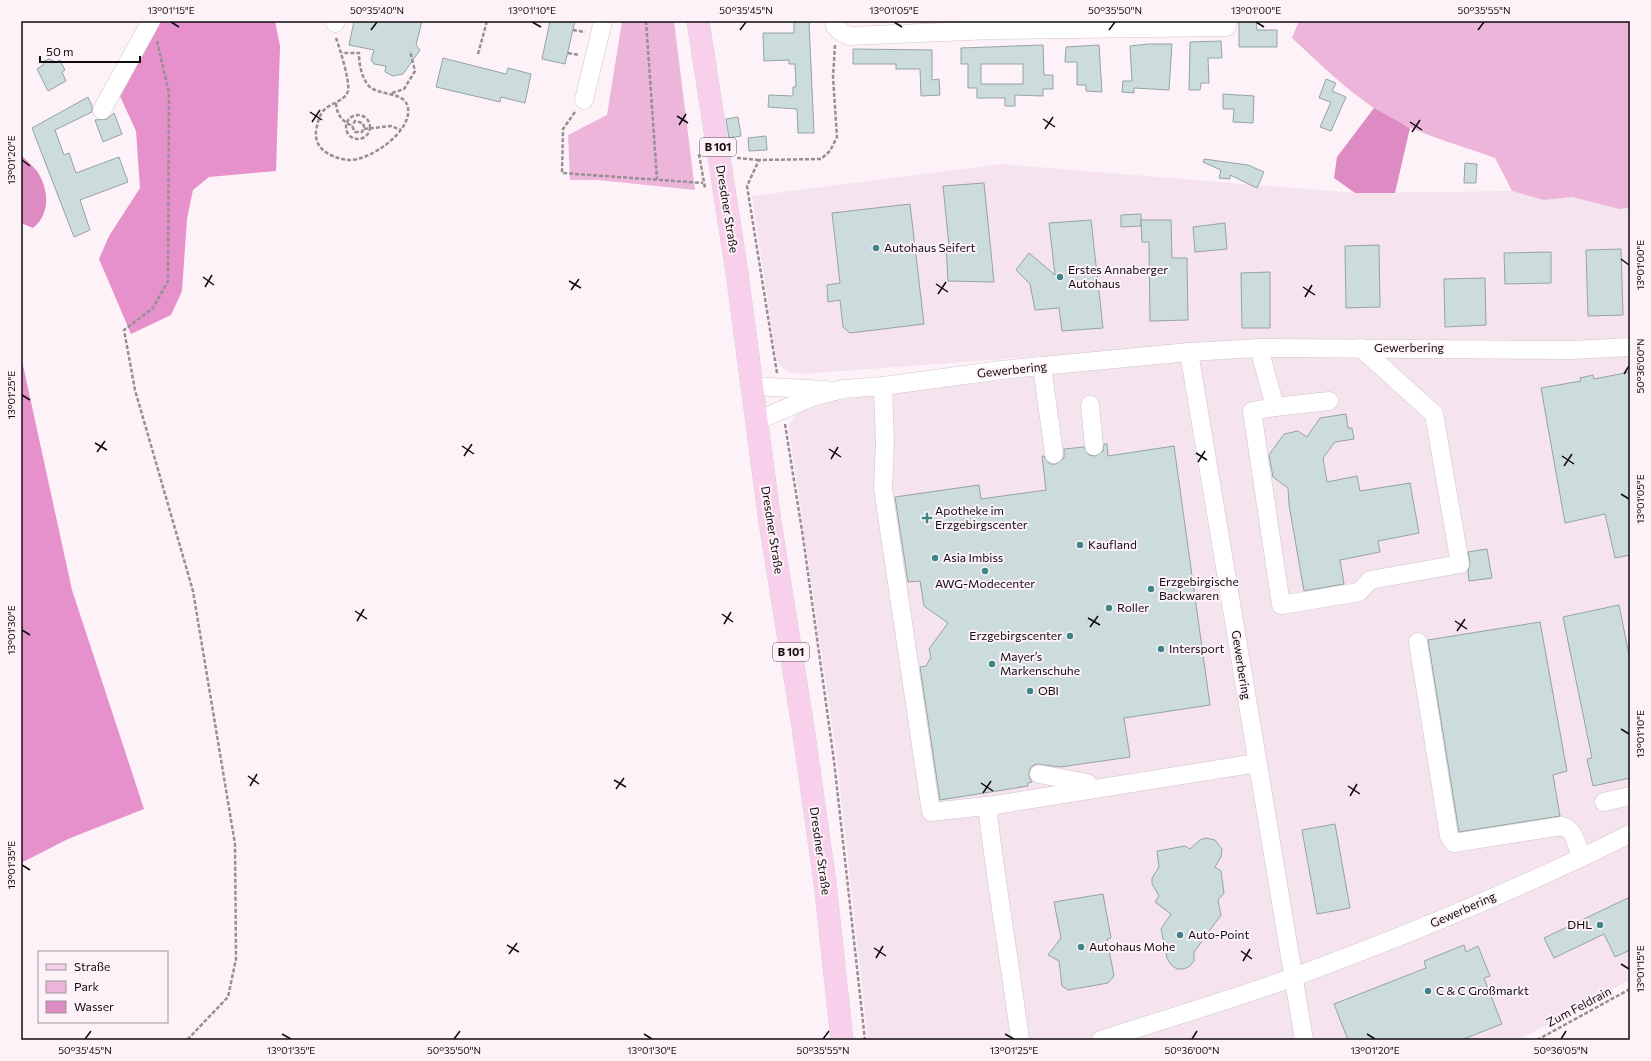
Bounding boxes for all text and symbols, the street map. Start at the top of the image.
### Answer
text: 13°01'15"E [147,4,195,16]
text: 50°35'40"N [350,4,404,16]
text: 13°01'10"E [508,4,556,16]
text: 50°35'45"N [719,4,773,16]
text: 13°01'05"E [869,4,919,16]
text: 50°35'50"N [1088,4,1142,16]
text: 13°01'00"E [1231,4,1281,16]
text: 50°35'55"N [1457,4,1511,16]
scale bar [40,38,140,64]
text: 50 m [46,44,74,58]
text: 13°01'20"E [5,135,17,185]
road number: B 101 [700,138,736,156]
street label: Dresdner Straße [714,164,742,254]
place label: Autohaus Seifert [884,240,975,254]
text: 13°01'00"E [1634,240,1646,290]
marker: Autohaus Seifert [871,243,881,253]
place label: Erstes Annaberger Autohaus [1068,262,1168,290]
marker: Erstes Annaberger Autohaus [1055,272,1065,282]
text: 50°36'00"N [1634,338,1646,394]
street label: Gewerbering [1374,340,1445,354]
street label: Gewerbering [976,358,1048,380]
text: 13°01'25"E [5,371,17,419]
text: 13°01'05"E [1634,474,1646,524]
street label: Dresdner Straße [759,485,787,575]
place label: Apotheke im Erzgebirgscenter [935,503,1028,531]
marker: Apotheke im Erzgebirgscenter [922,513,932,523]
place label: Kaufland [1088,537,1137,551]
marker: Kaufland [1075,540,1085,550]
place label: Asia Imbiss [943,550,1003,564]
marker: Asia Imbiss [930,553,940,563]
marker: AWG-Modecenter [980,566,990,576]
place label: Erzgebirgische Backwaren [1159,574,1239,602]
place label: AWG-Modecenter [935,576,1035,590]
marker: Erzgebirgische Backwaren [1146,584,1156,594]
place label: Roller [1117,600,1149,614]
marker: Roller [1104,603,1114,613]
text: 13°01'30"E [5,605,17,655]
place label: Erzgebirgscenter [969,628,1062,642]
street label: Gewerbering [1230,629,1254,701]
marker: Erzgebirgscenter [1065,631,1075,641]
place label: Intersport [1169,641,1225,655]
road number: B 101 [773,643,809,661]
marker: Intersport [1156,644,1166,654]
place label: Mayer’s Markenschuhe [1000,649,1080,677]
marker: Mayer’s Markenschuhe [987,659,997,669]
place label: OBI [1038,683,1059,697]
marker: OBI [1025,686,1035,696]
text: 13°01'10"E [1634,710,1646,758]
street label: Dresdner Straße [808,806,834,896]
text: 13°01'35"E [5,841,17,889]
street label: Gewerbering [1428,888,1498,930]
place label: DHL [1567,917,1592,931]
marker: DHL [1595,920,1605,930]
place label: Auto-Point [1188,927,1249,941]
marker: Auto-Point [1175,930,1185,940]
place label: Autohaus Mohe [1089,939,1175,953]
marker: Autohaus Mohe [1076,942,1086,952]
text: 13°01'15"E [1634,945,1646,993]
legend [38,951,168,1023]
text: Straße [74,959,110,973]
text: Park [74,979,100,993]
place label: C & C Großmarkt [1436,983,1529,997]
street label: Zum Feldrain [1544,983,1613,1029]
marker: C & C Großmarkt [1423,986,1433,996]
text: Wasser [74,999,114,1013]
text: 50°35'45"N [58,1044,112,1056]
text: 13°01'35"E [267,1044,315,1056]
text: 50°35'50"N [427,1044,481,1056]
text: 13°01'30"E [627,1044,677,1056]
text: 50°35'55"N [796,1044,850,1056]
text: 13°01'25"E [990,1044,1038,1056]
text: 50°36'00"N [1164,1044,1220,1056]
text: 13°01'20"E [1350,1044,1400,1056]
text: 50°36'05"N [1534,1044,1588,1056]

